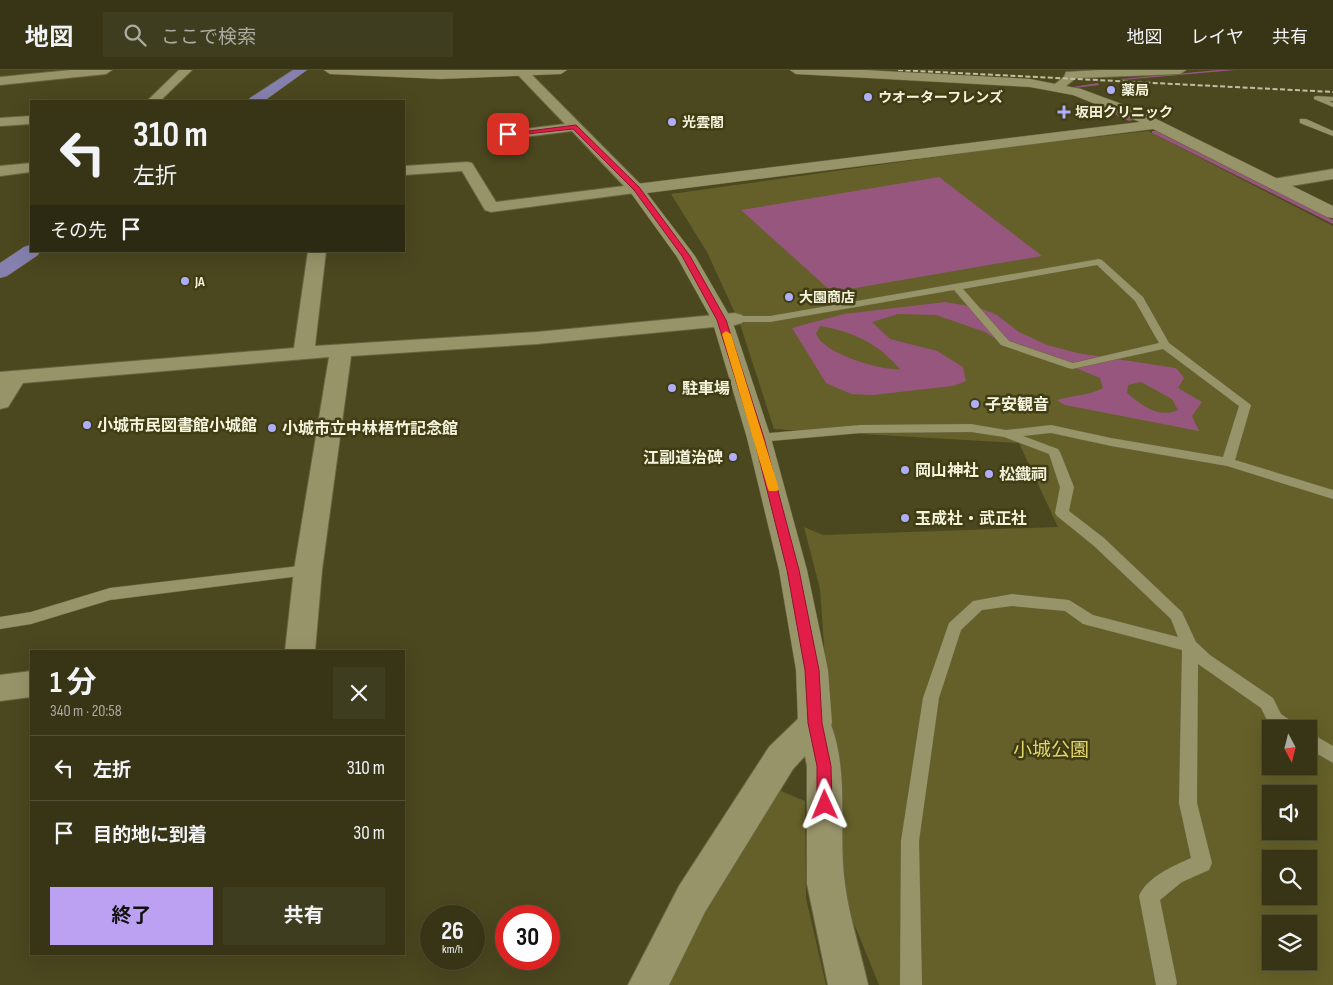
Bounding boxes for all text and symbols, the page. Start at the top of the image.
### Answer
search box [103,12,453,57]
icon: search [121,21,149,49]
text: 地図 [25,23,73,52]
text: ここで検索 [161,26,256,49]
text: 地図 [1127,27,1163,48]
text: レイヤ [1191,27,1244,48]
text: 共有 [1272,27,1308,48]
place label: 薬局 [1121,82,1149,99]
marker: 薬局 [1105,84,1117,96]
place label: ウオーターフレンズ [878,89,1003,106]
marker: ウオーターフレンズ [862,91,874,103]
place label: 坂田クリニック [1075,104,1173,121]
marker: 坂田クリニック [1057,105,1071,119]
pin [487,113,529,155]
text: 310 m [133,114,208,157]
place label: 光雲閣 [682,114,724,131]
marker: 光雲閣 [666,116,678,128]
icon: left [50,120,115,185]
icon: arrive [494,120,522,148]
text: 左折 [133,163,177,190]
icon: arrive [117,215,145,243]
text: その先 [50,220,107,243]
place label: JA [194,273,205,290]
marker: JA [179,275,191,287]
place label: 大園商店 [799,289,855,306]
marker: 大園商店 [783,291,795,303]
place label: 駐車場 [682,380,730,399]
marker: 駐車場 [666,382,678,394]
place label: 子安観音 [985,396,1049,415]
marker: 子安観音 [969,398,981,410]
place label: 小城市民図書館小城館 [97,416,257,436]
marker: 小城市民図書館小城館 [81,419,93,431]
place label: 小城市立中林梧竹記念館 [282,419,458,439]
marker: 小城市立中林梧竹記念館 [266,422,278,434]
place label: 江副道治碑 [643,449,723,468]
marker: 江副道治碑 [727,451,739,463]
place label: 岡山神社 [915,461,979,481]
marker: 岡山神社 [899,464,911,476]
place label: 松鐡祠 [999,466,1047,485]
marker: 松鐡祠 [983,468,995,480]
place label: 玉成社・武正社 [915,509,1027,529]
marker: 玉成社・武正社 [899,512,911,524]
text: 1 分 [50,665,96,701]
button: close [333,667,385,719]
text: 340 m · 20:58 [50,702,122,721]
north arrow [1262,720,1318,775]
map controls [1262,720,1317,970]
park label: 小城公園 [1013,739,1089,762]
icon: left [50,754,78,782]
text: 310 m [347,757,385,780]
text: 左折 [93,759,131,782]
position arrow [798,778,850,830]
button: sound [1262,785,1317,840]
icon: arrive [50,819,78,847]
text: 30 m [353,822,385,845]
text: 目的地に到着 [93,824,207,847]
button: search [1262,850,1317,905]
button: 終了 [50,887,213,945]
button: 共有 [223,887,385,945]
speed limit sign: 30 [495,905,560,970]
button: layers [1262,915,1317,970]
text: 26 [441,916,464,947]
text: km/h [442,942,463,957]

